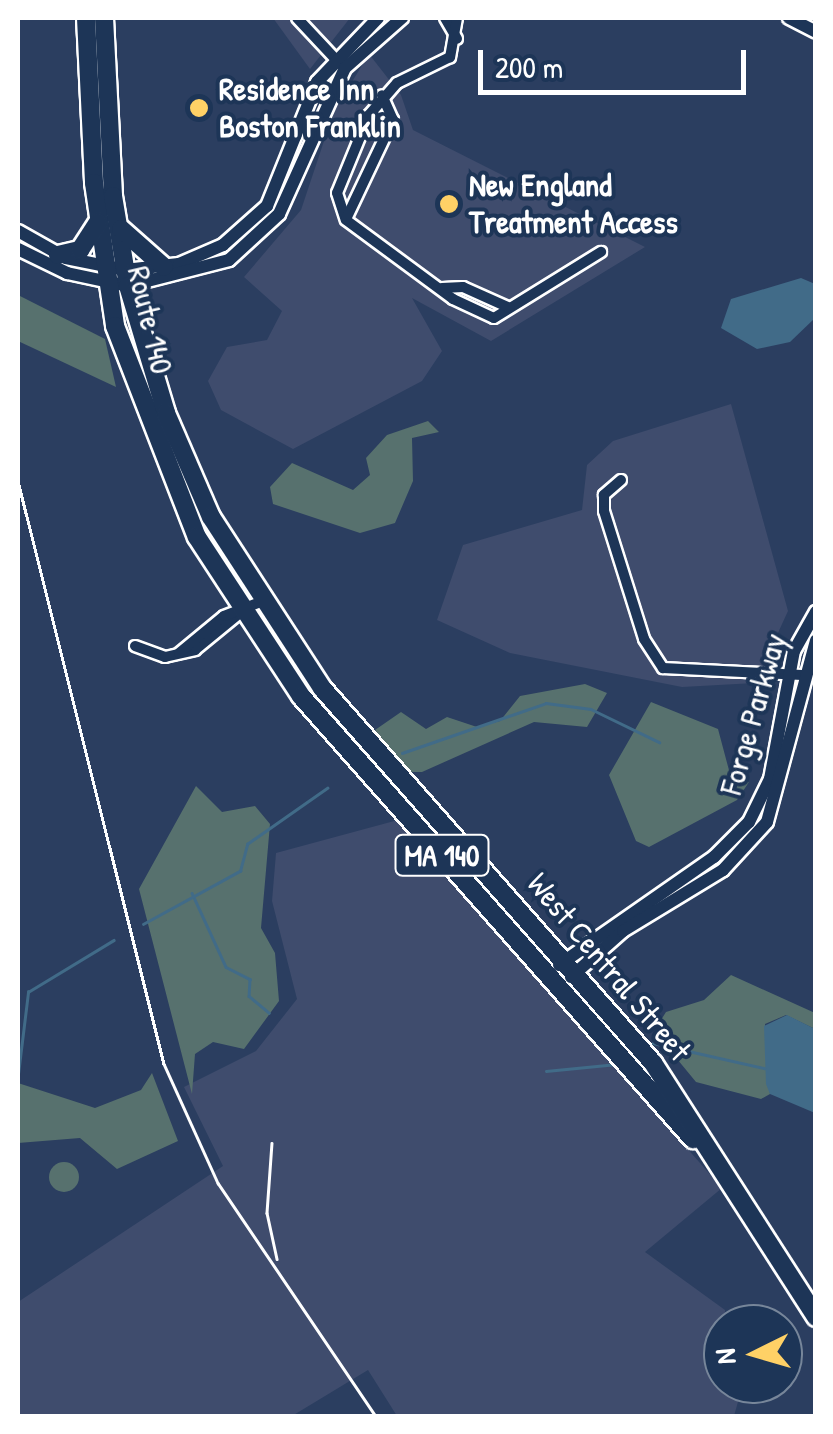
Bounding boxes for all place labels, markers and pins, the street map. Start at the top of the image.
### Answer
place label: Residence Inn Boston Franklin [219,71,401,146]
marker: Residence Inn Boston Franklin [188,97,210,119]
place label: New England Treatment Access [469,167,678,242]
marker: New England Treatment Access [438,193,460,215]

